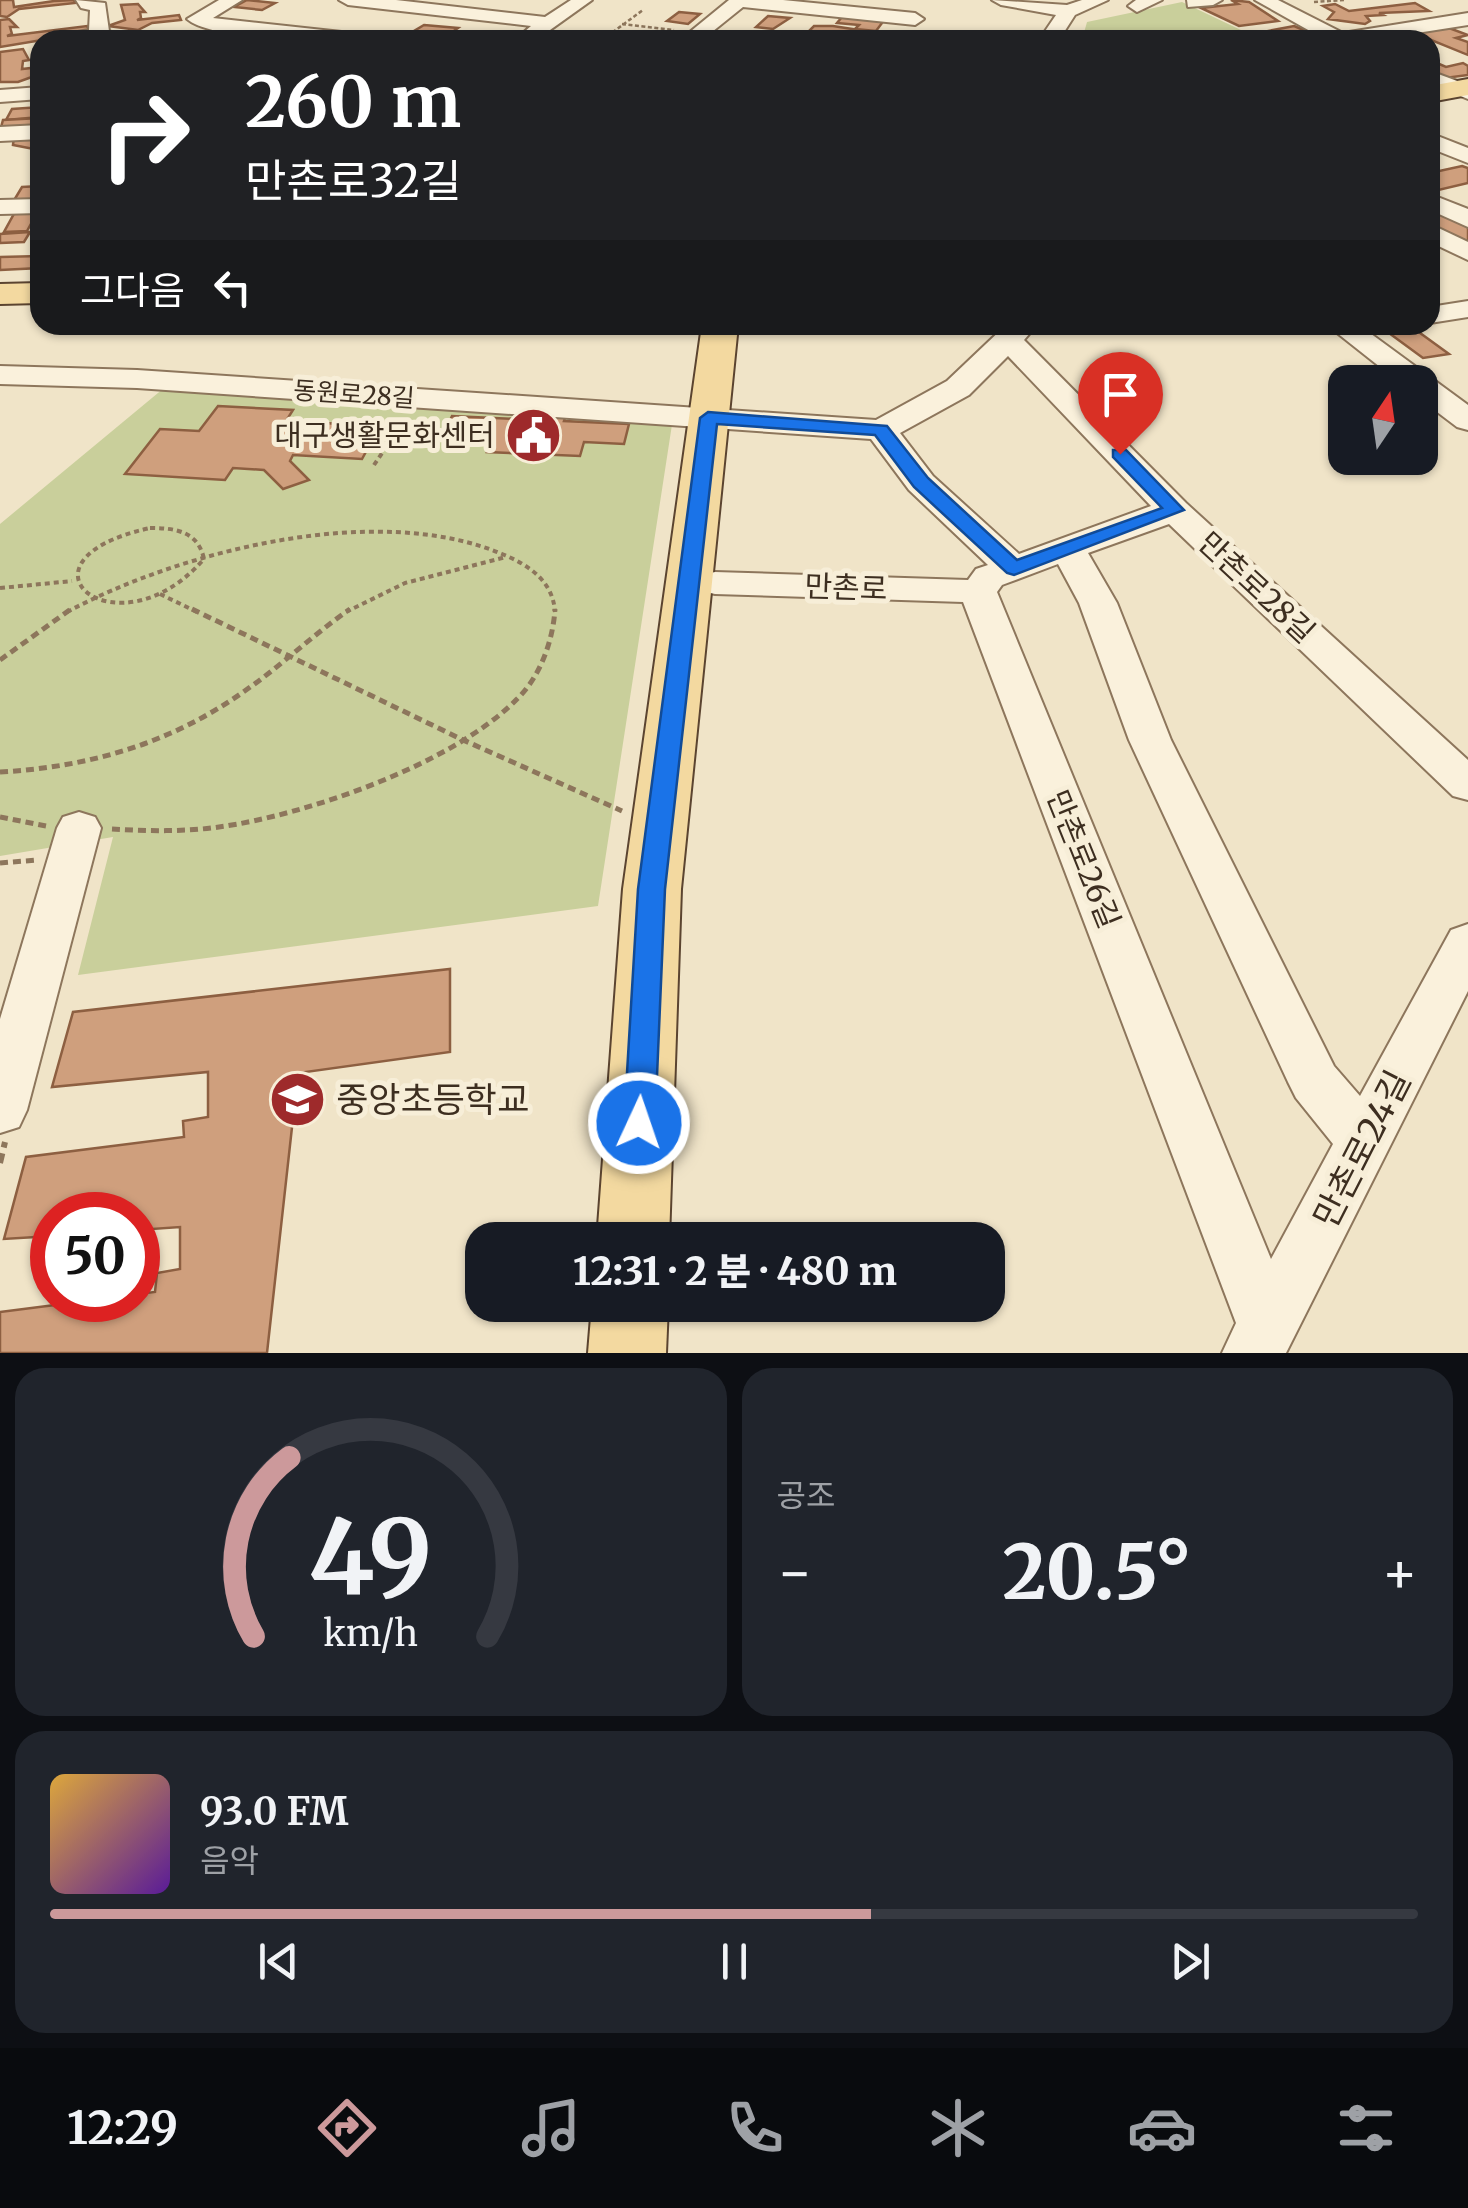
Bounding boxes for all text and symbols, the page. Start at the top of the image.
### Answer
text: 260 m [245,58,461,146]
icon: right [80,70,210,200]
text: 만촌로32길 [245,153,462,209]
icon: left [205,260,260,315]
text: 그다음 [80,267,185,314]
pin [1078,352,1163,455]
north arrow [1328,365,1438,475]
map controls [1328,365,1438,475]
icon: arrive [1093,367,1148,422]
street label: 동원로28길 [292,374,416,414]
public building icon: 대구생활문화센터 [504,405,564,465]
place label: 대구생활문화센터 [274,416,495,454]
street label: 만촌로28길 [1191,523,1323,651]
street label: 만촌로 [804,567,888,607]
street label: 만촌로26길 [1039,784,1129,934]
street label: 만촌로24길 [1304,1063,1420,1235]
school or university icon: 중앙초등학교 [267,1070,327,1130]
position arrow [587,1071,691,1175]
place label: 중앙초등학교 [336,1078,529,1122]
speed limit sign: 50 [30,1192,160,1322]
text: 12:31 · 2 분 · 480 m [573,1248,897,1295]
text: 공조 [777,1476,835,1516]
text: 49 [309,1492,433,1622]
text: 20.5° [1002,1525,1192,1619]
text: − [777,1538,813,1607]
text: + [1381,1538,1418,1607]
text: km/h [323,1611,418,1656]
text: 93.0 FM [200,1788,348,1835]
text: 음악 [200,1841,259,1881]
icon: previous [251,1934,306,1989]
icon: pause [707,1934,762,1989]
icon: next [1163,1934,1218,1989]
icon: directions [312,2093,382,2163]
icon: music [516,2093,586,2163]
icon: phone [720,2093,790,2163]
icon: climate [923,2093,993,2163]
icon: car [1127,2093,1197,2163]
icon: filters [1331,2093,1401,2163]
text: 12:29 [67,2100,178,2156]

